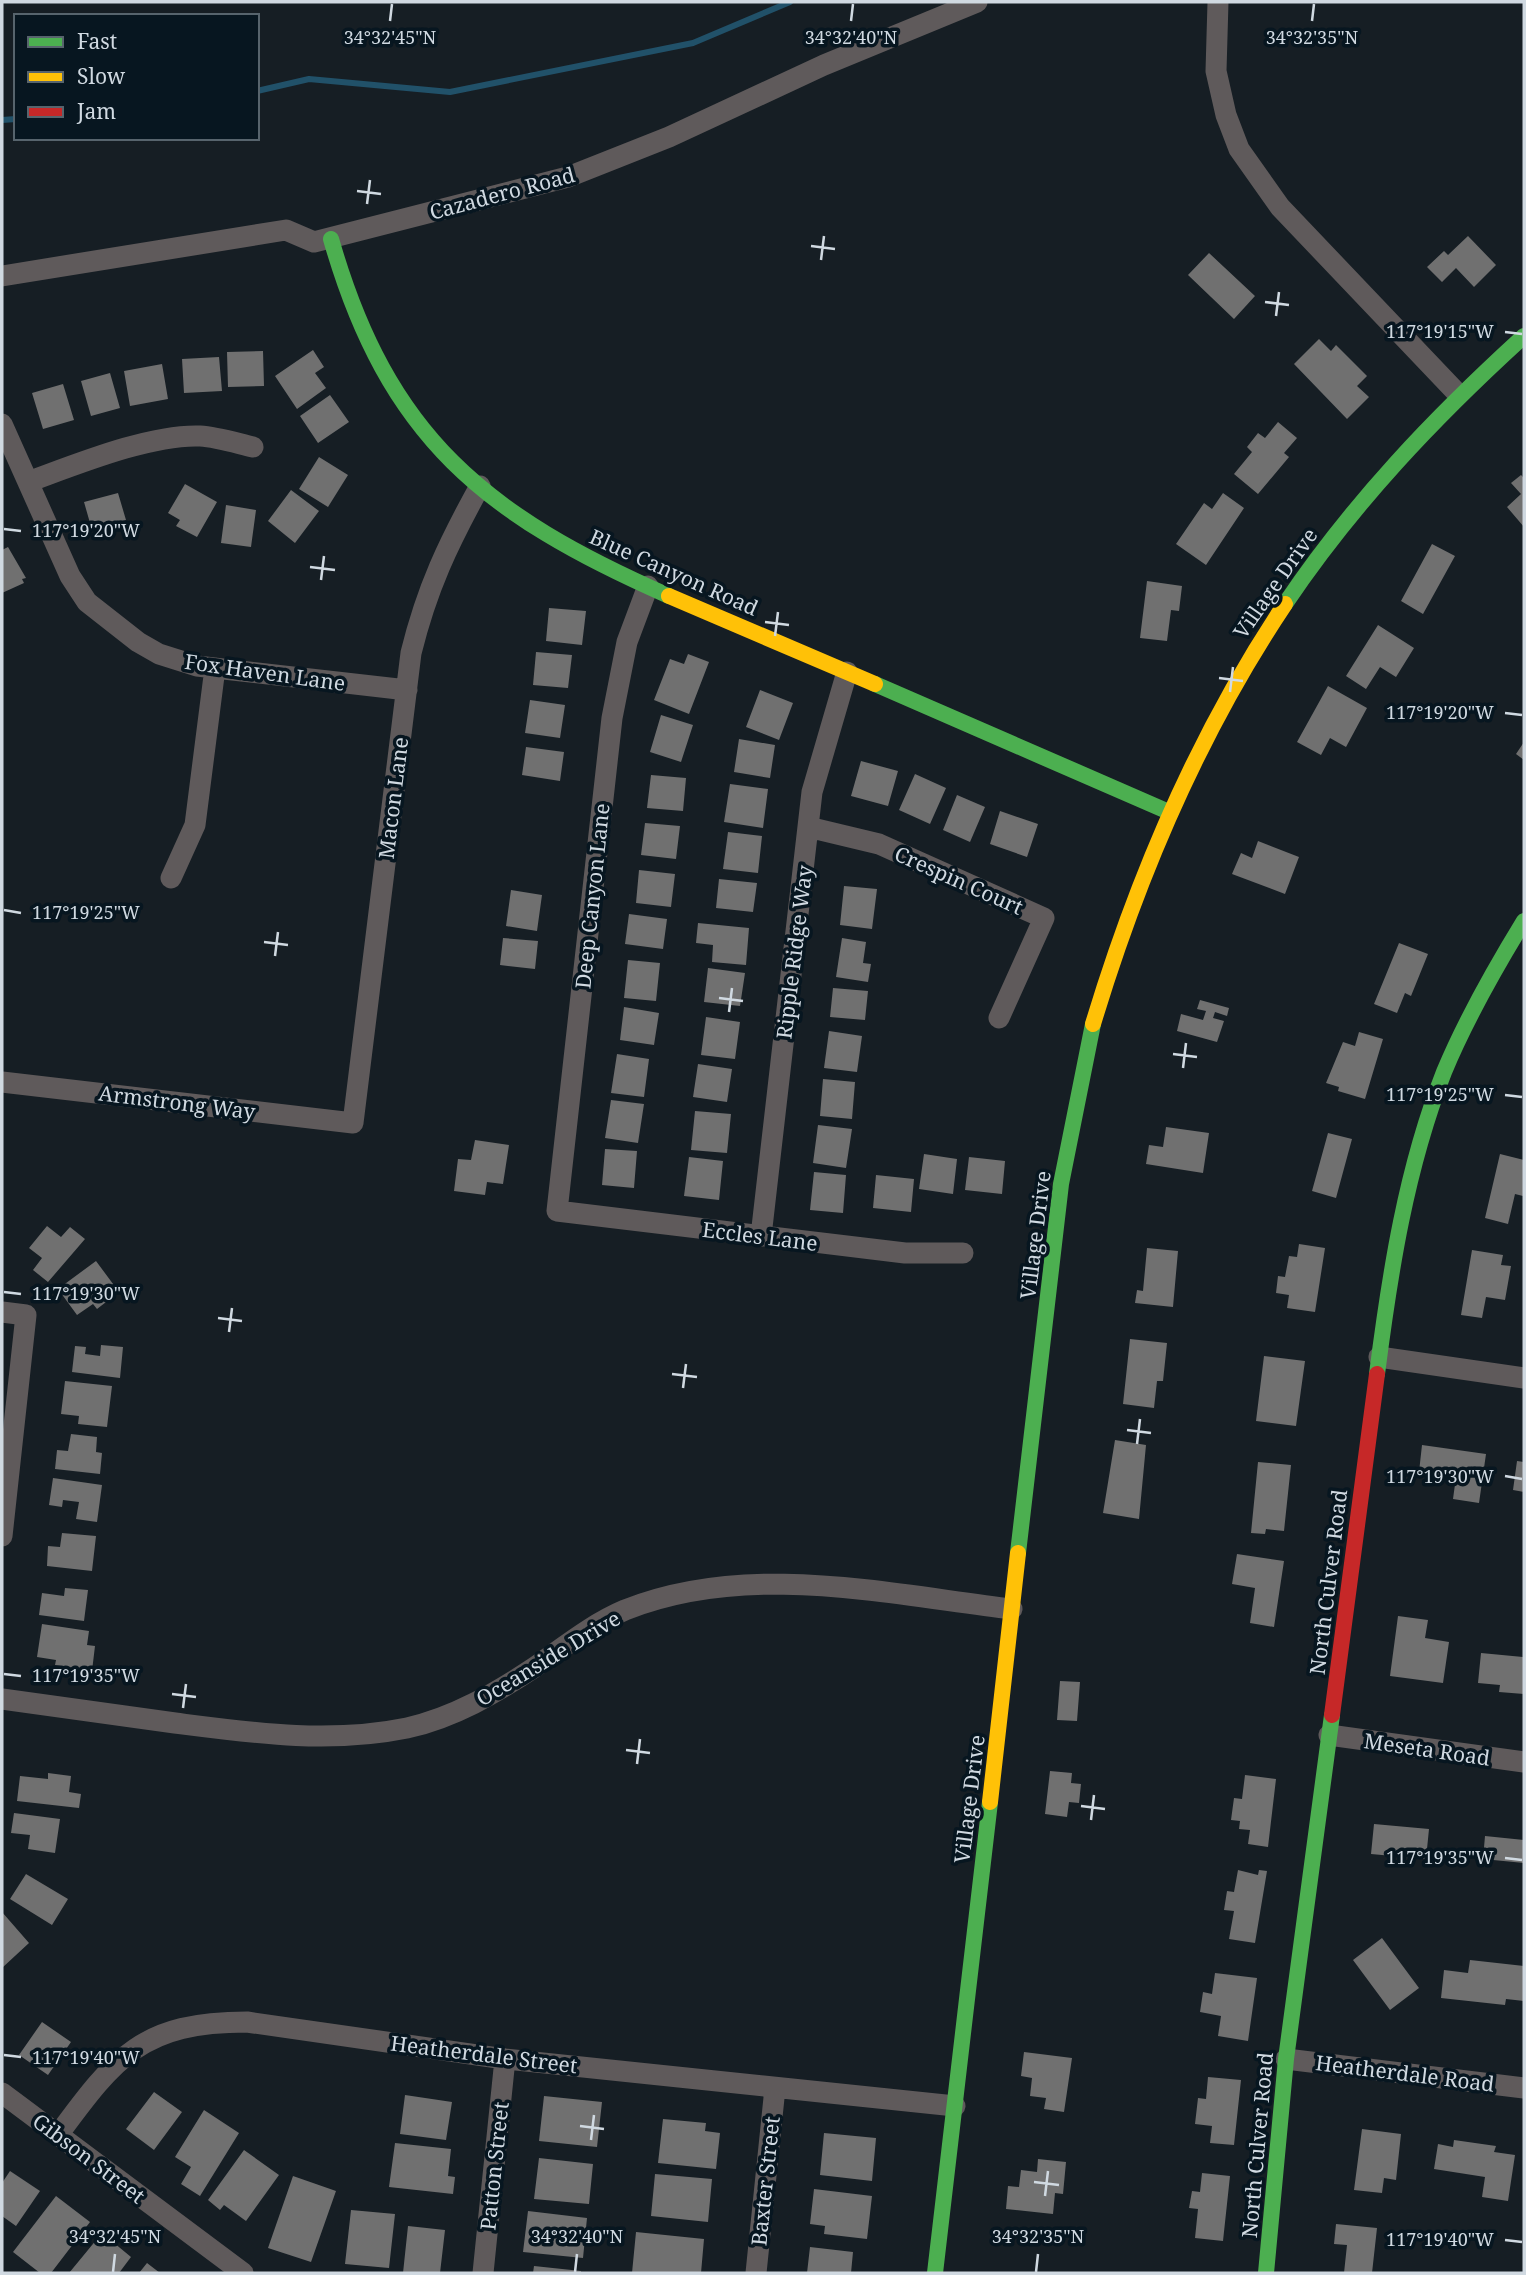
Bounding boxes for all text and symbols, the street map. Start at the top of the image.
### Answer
legend [14,14,259,140]
text: 34°32'45"N [344,25,437,49]
text: 34°32'40"N [805,25,898,49]
text: 34°32'35"N [1266,25,1359,49]
text: Fast [77,27,117,55]
text: Slow [77,62,126,90]
text: Jam [76,97,116,125]
street label: Cazadero Road [426,160,578,226]
text: 117°19'15"W [1386,319,1494,343]
text: 117°19'20"W [32,518,140,542]
street label: Blue Canyon Road [585,522,763,622]
street label: Village Drive [1227,522,1323,644]
street label: Fox Haven Lane [183,647,347,697]
text: 117°19'20"W [1386,700,1494,724]
street label: Macon Lane [372,735,414,861]
street label: Deep Canyon Lane [568,802,616,990]
street label: Crespin Court [890,839,1028,921]
street label: Ripple Ridge Way [769,863,819,1040]
text: 117°19'25"W [32,900,140,924]
street label: Armstrong Way [97,1079,257,1126]
text: 117°19'25"W [1386,1082,1494,1106]
street label: Village Drive [1013,1169,1057,1301]
street label: Eccles Lane [701,1215,819,1257]
text: 117°19'30"W [32,1281,140,1305]
text: 117°19'30"W [1386,1464,1494,1488]
street label: North Culver Road [1303,1488,1353,1676]
street label: Oceanside Drive [471,1604,625,1712]
text: 117°19'35"W [32,1663,140,1687]
street label: Meseta Road [1362,1726,1492,1772]
street label: Village Drive [947,1733,991,1865]
text: 117°19'35"W [1386,1845,1494,1869]
street label: Heatherdale Street [389,2029,579,2079]
text: 117°19'40"W [32,2045,140,2069]
street label: Heatherdale Road [1314,2048,1496,2098]
street label: North Culver Road [1235,2051,1279,2239]
street label: Patton Street [473,2100,515,2232]
street label: Gibson Street [27,2107,151,2209]
street label: Baxter Street [744,2115,786,2247]
text: 34°32'45"N [69,2224,162,2248]
text: 34°32'40"N [531,2224,624,2248]
text: 34°32'35"N [992,2224,1085,2248]
text: 117°19'40"W [1386,2227,1494,2251]

